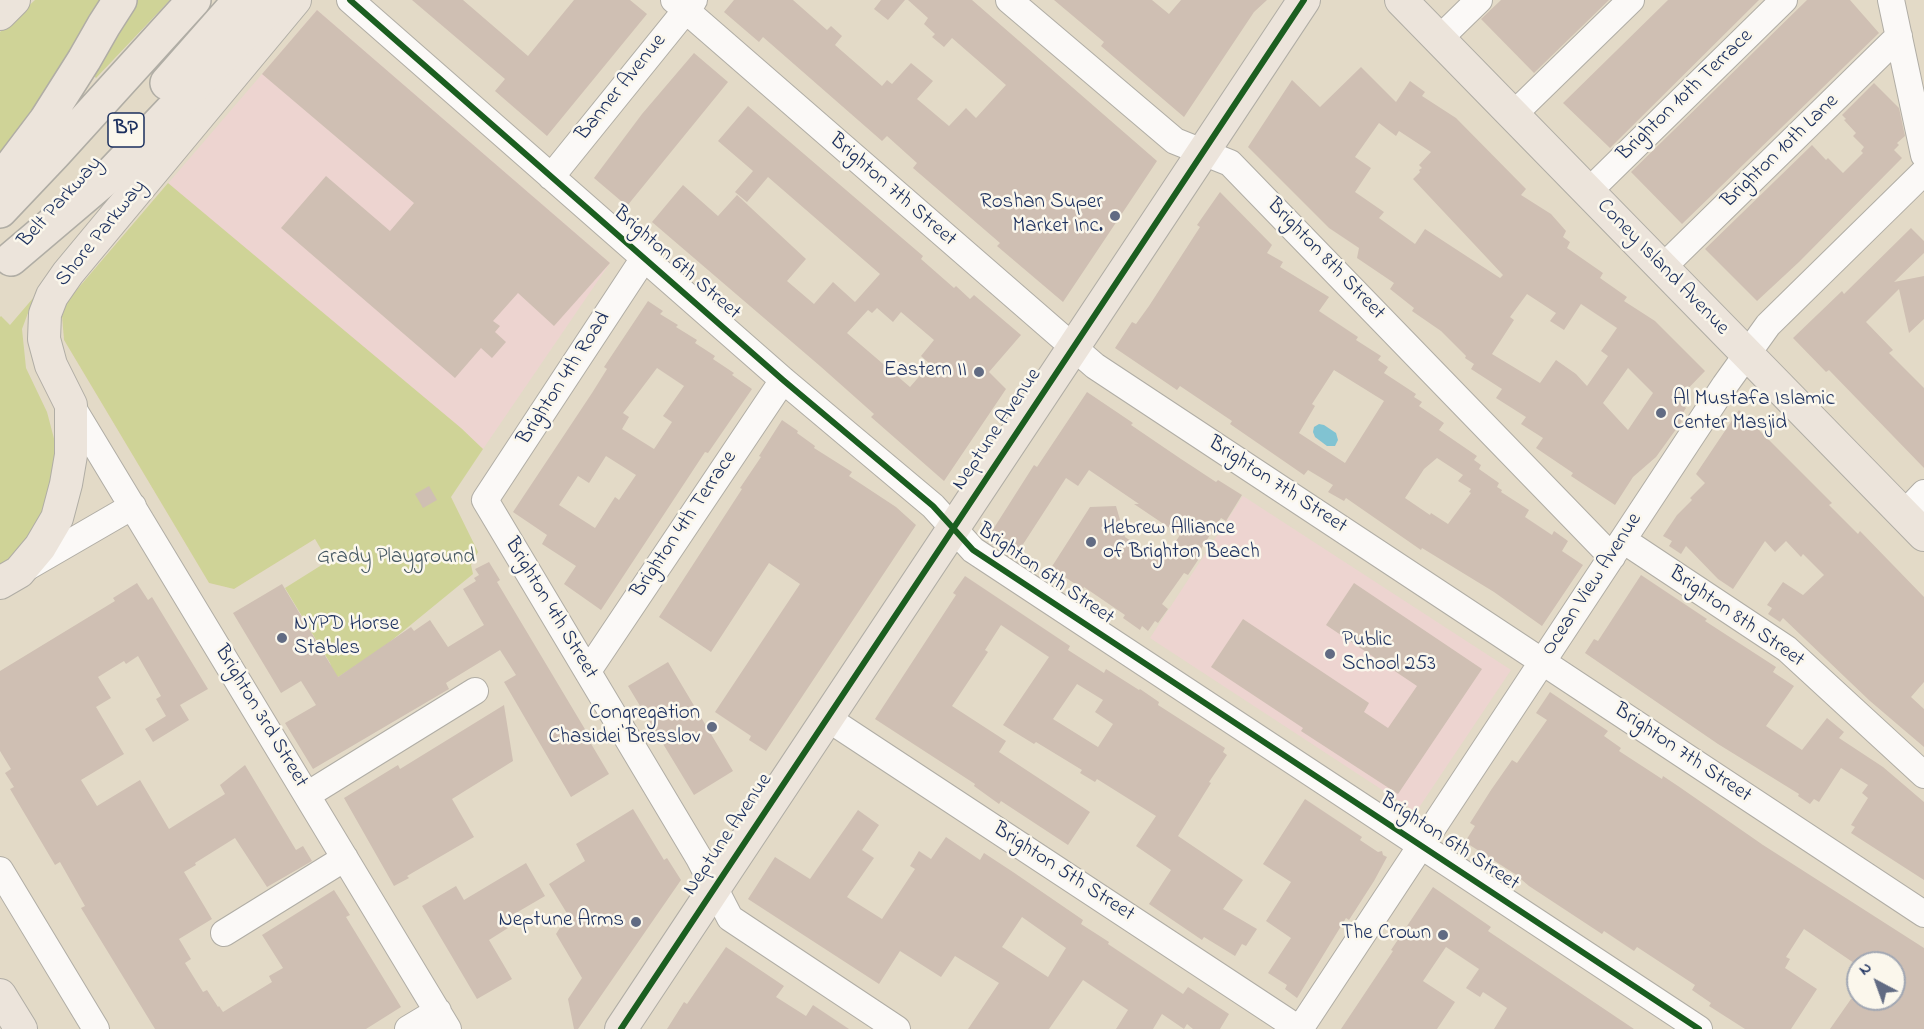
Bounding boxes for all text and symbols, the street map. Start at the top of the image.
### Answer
street label: Brighton 10th Terrace [1613,25,1759,167]
street label: Banner Avenue [571,30,673,146]
street label: Brighton 10th Lane [1717,90,1845,214]
road number: BP [108,113,144,147]
street label: Brighton 7th Street [823,129,961,253]
street label: Belt Parkway [13,152,109,254]
street label: Shore Parkway [51,175,153,293]
place label: Roshan Super Market Inc. [980,191,1103,241]
street label: Brighton 8th Street [1260,194,1390,326]
street label: Coney Island Avenue [1590,195,1734,341]
street label: Brighton 6th Street [607,202,745,326]
marker: Roshan Super Market Inc. [1108,209,1122,223]
street label: Brighton 4th Road [513,308,617,450]
place label: Eastern II [884,359,967,385]
street label: Neptune Avenue [948,364,1048,496]
marker: Eastern II [972,365,986,379]
place label: Al Mustafa Islamic Center Masjid [1673,388,1835,438]
marker: Al Mustafa Islamic Center Masjid [1654,406,1668,420]
street label: Brighton 7th Street [1203,432,1351,540]
street label: Brighton 4th Terrace [626,447,744,603]
street label: Ocean View Avenue [1537,509,1649,661]
place label: Hebrew Alliance of Brighton Beach [1103,517,1260,567]
street label: Brighton 6th Street [972,518,1118,632]
street label: Brighton 4th Street [498,534,602,684]
marker: Hebrew Alliance of Brighton Beach [1084,535,1098,549]
park label: Grady Playground [317,546,475,572]
street label: Brighton 8th Street [1663,562,1809,674]
place label: NYPD Horse Stables [294,613,399,663]
place label: Public School 253 [1342,629,1436,679]
marker: NYPD Horse Stables [275,631,289,645]
street label: Brighton 3rd Street [208,641,312,793]
marker: Public School 253 [1323,647,1337,661]
street label: Brighton 7th Street [1608,699,1756,809]
place label: Congregation Chasidei Bresslov [548,702,700,752]
marker: Congregation Chasidei Bresslov [705,720,719,734]
street label: Neptune Avenue [679,769,779,901]
street label: Brighton 6th Street [1375,789,1523,897]
street label: Brighton 5th Street [987,818,1139,928]
place label: Neptune Arms [499,909,624,935]
marker: Neptune Arms [629,915,643,929]
place label: The Crown [1341,922,1431,948]
marker: The Crown [1436,928,1450,942]
north arrow [1846,951,1906,1011]
text: N [1854,956,1877,982]

